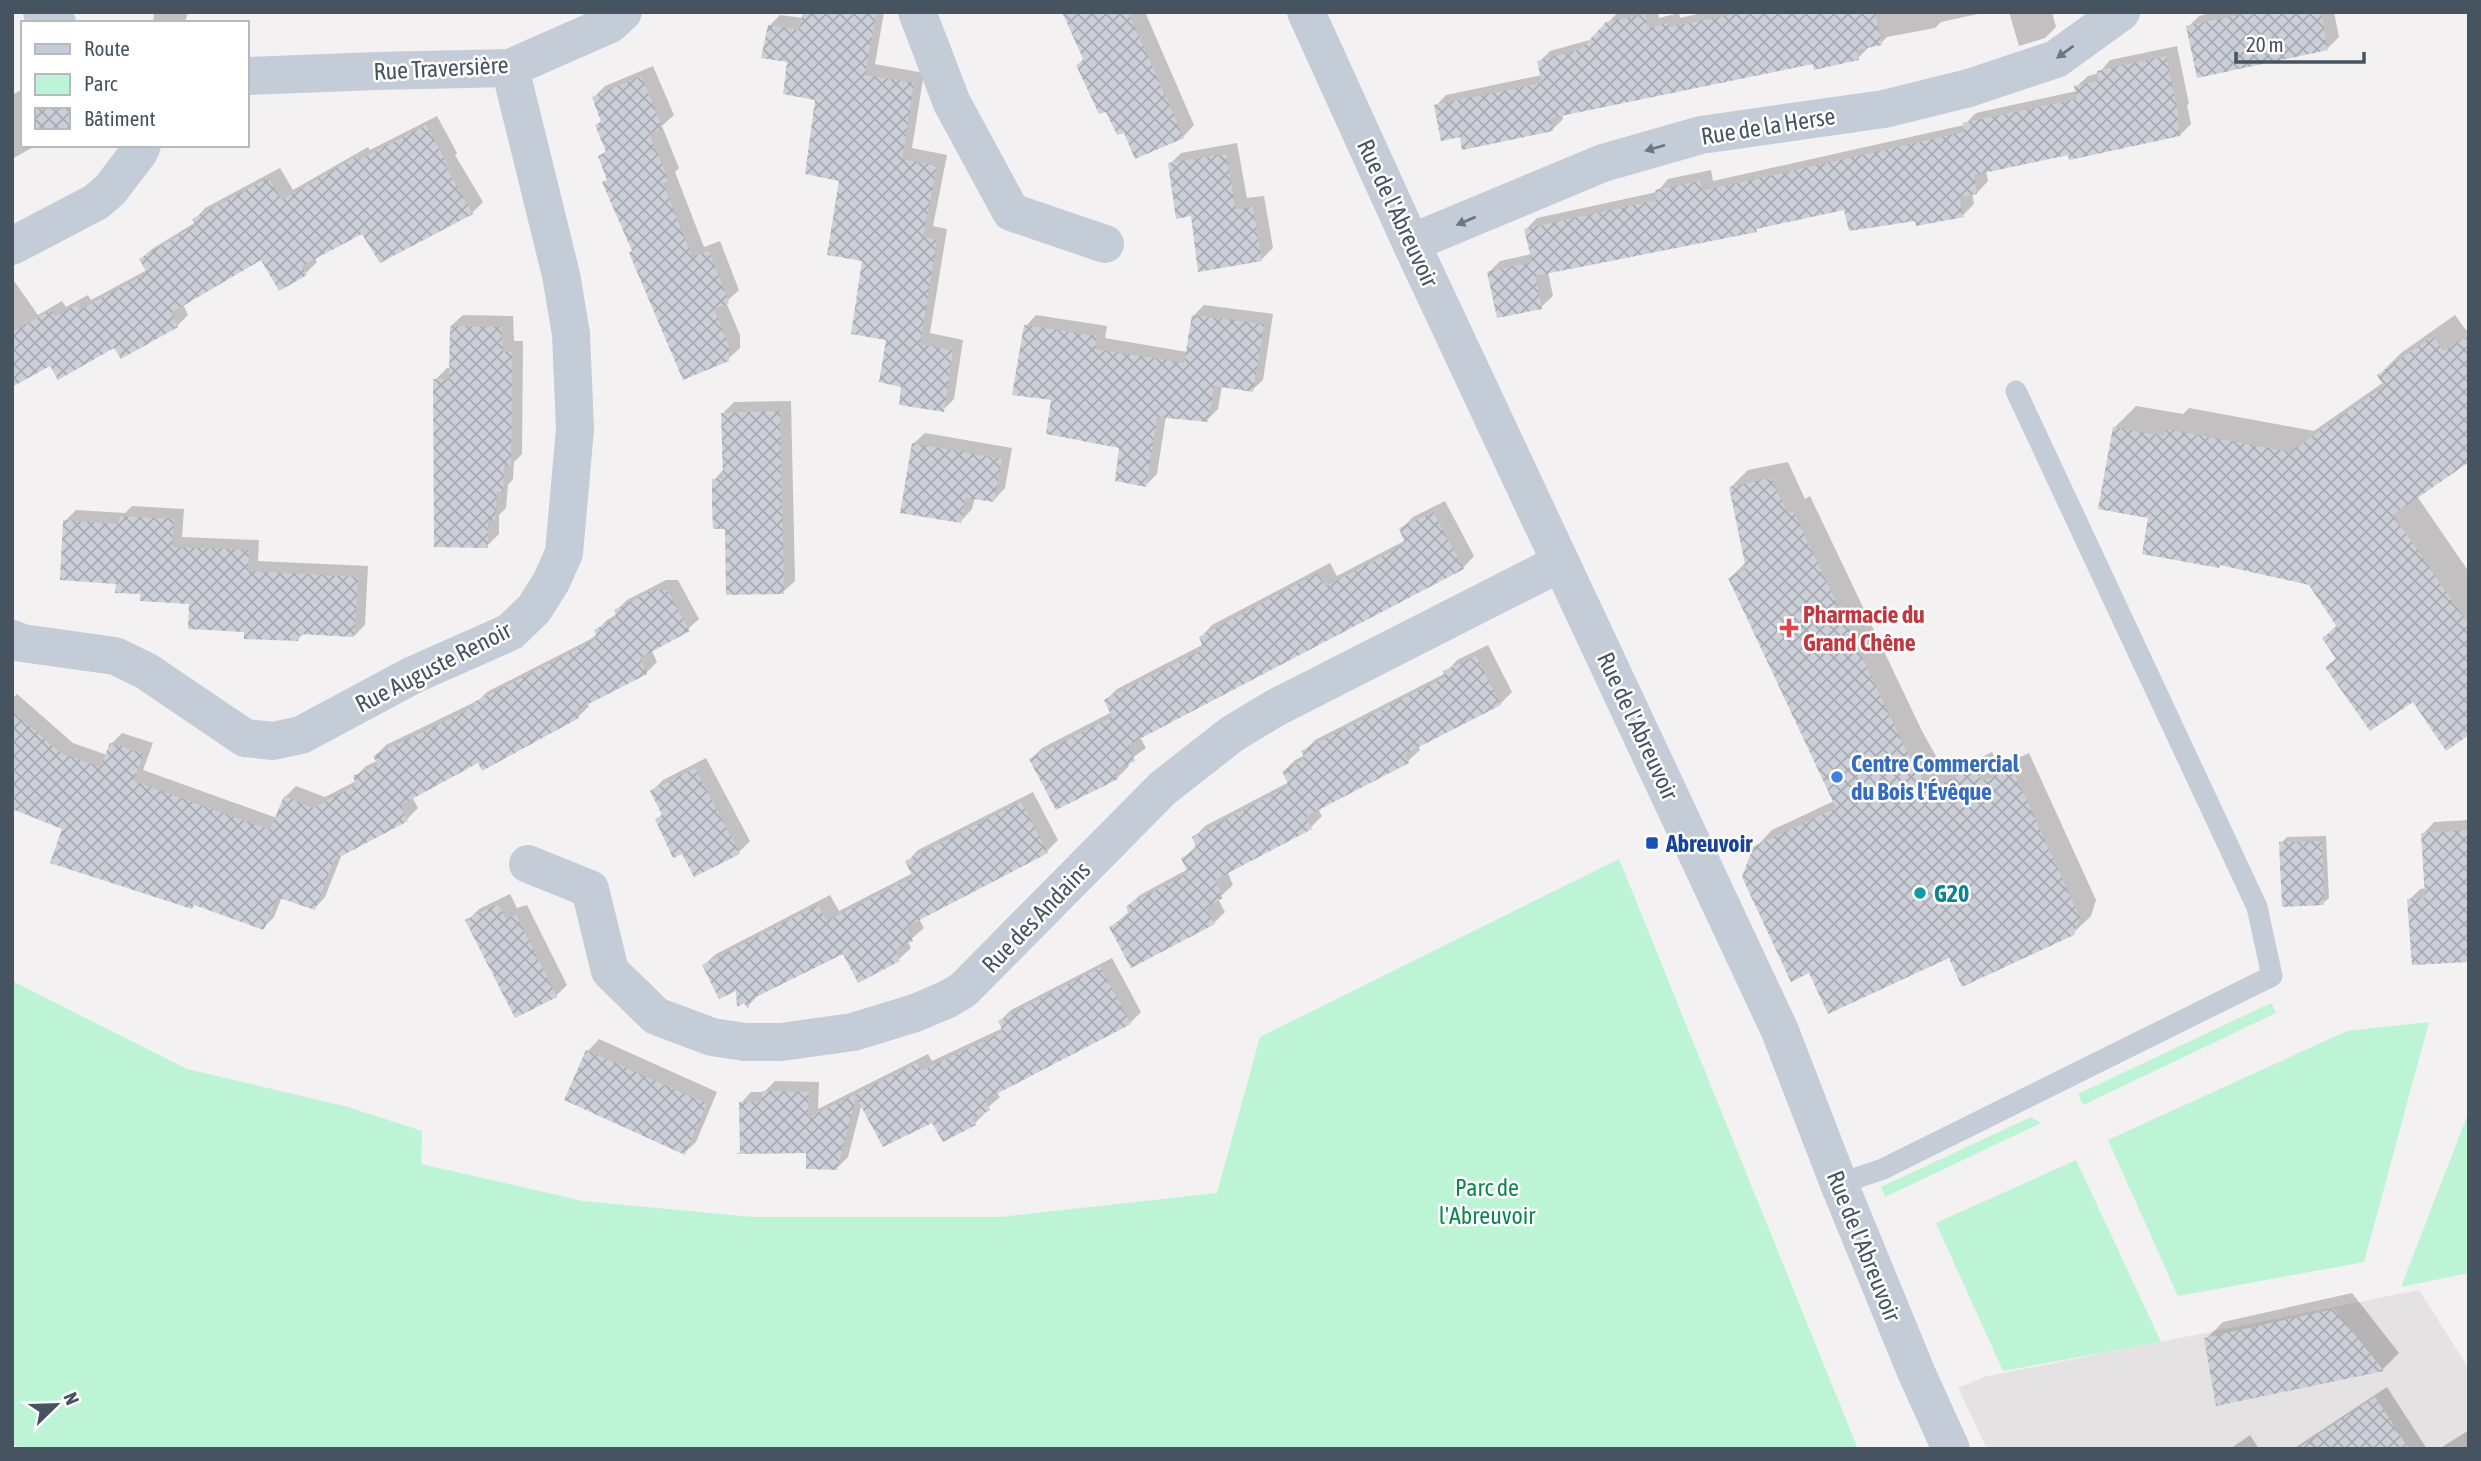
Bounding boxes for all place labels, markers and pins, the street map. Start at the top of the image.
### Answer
place label: Pharmacie du Grand Chêne [1803,601,1925,656]
marker: Pharmacie du Grand Chêne [1781,620,1797,636]
place label: Centre Commercial du Bois l'Évêque [1851,750,2020,805]
marker: Centre Commercial du Bois l'Évêque [1829,769,1845,785]
place label: Abreuvoir [1665,830,1753,857]
marker: Abreuvoir [1644,835,1660,851]
place label: G20 [1934,880,1969,907]
marker: G20 [1912,885,1928,901]

